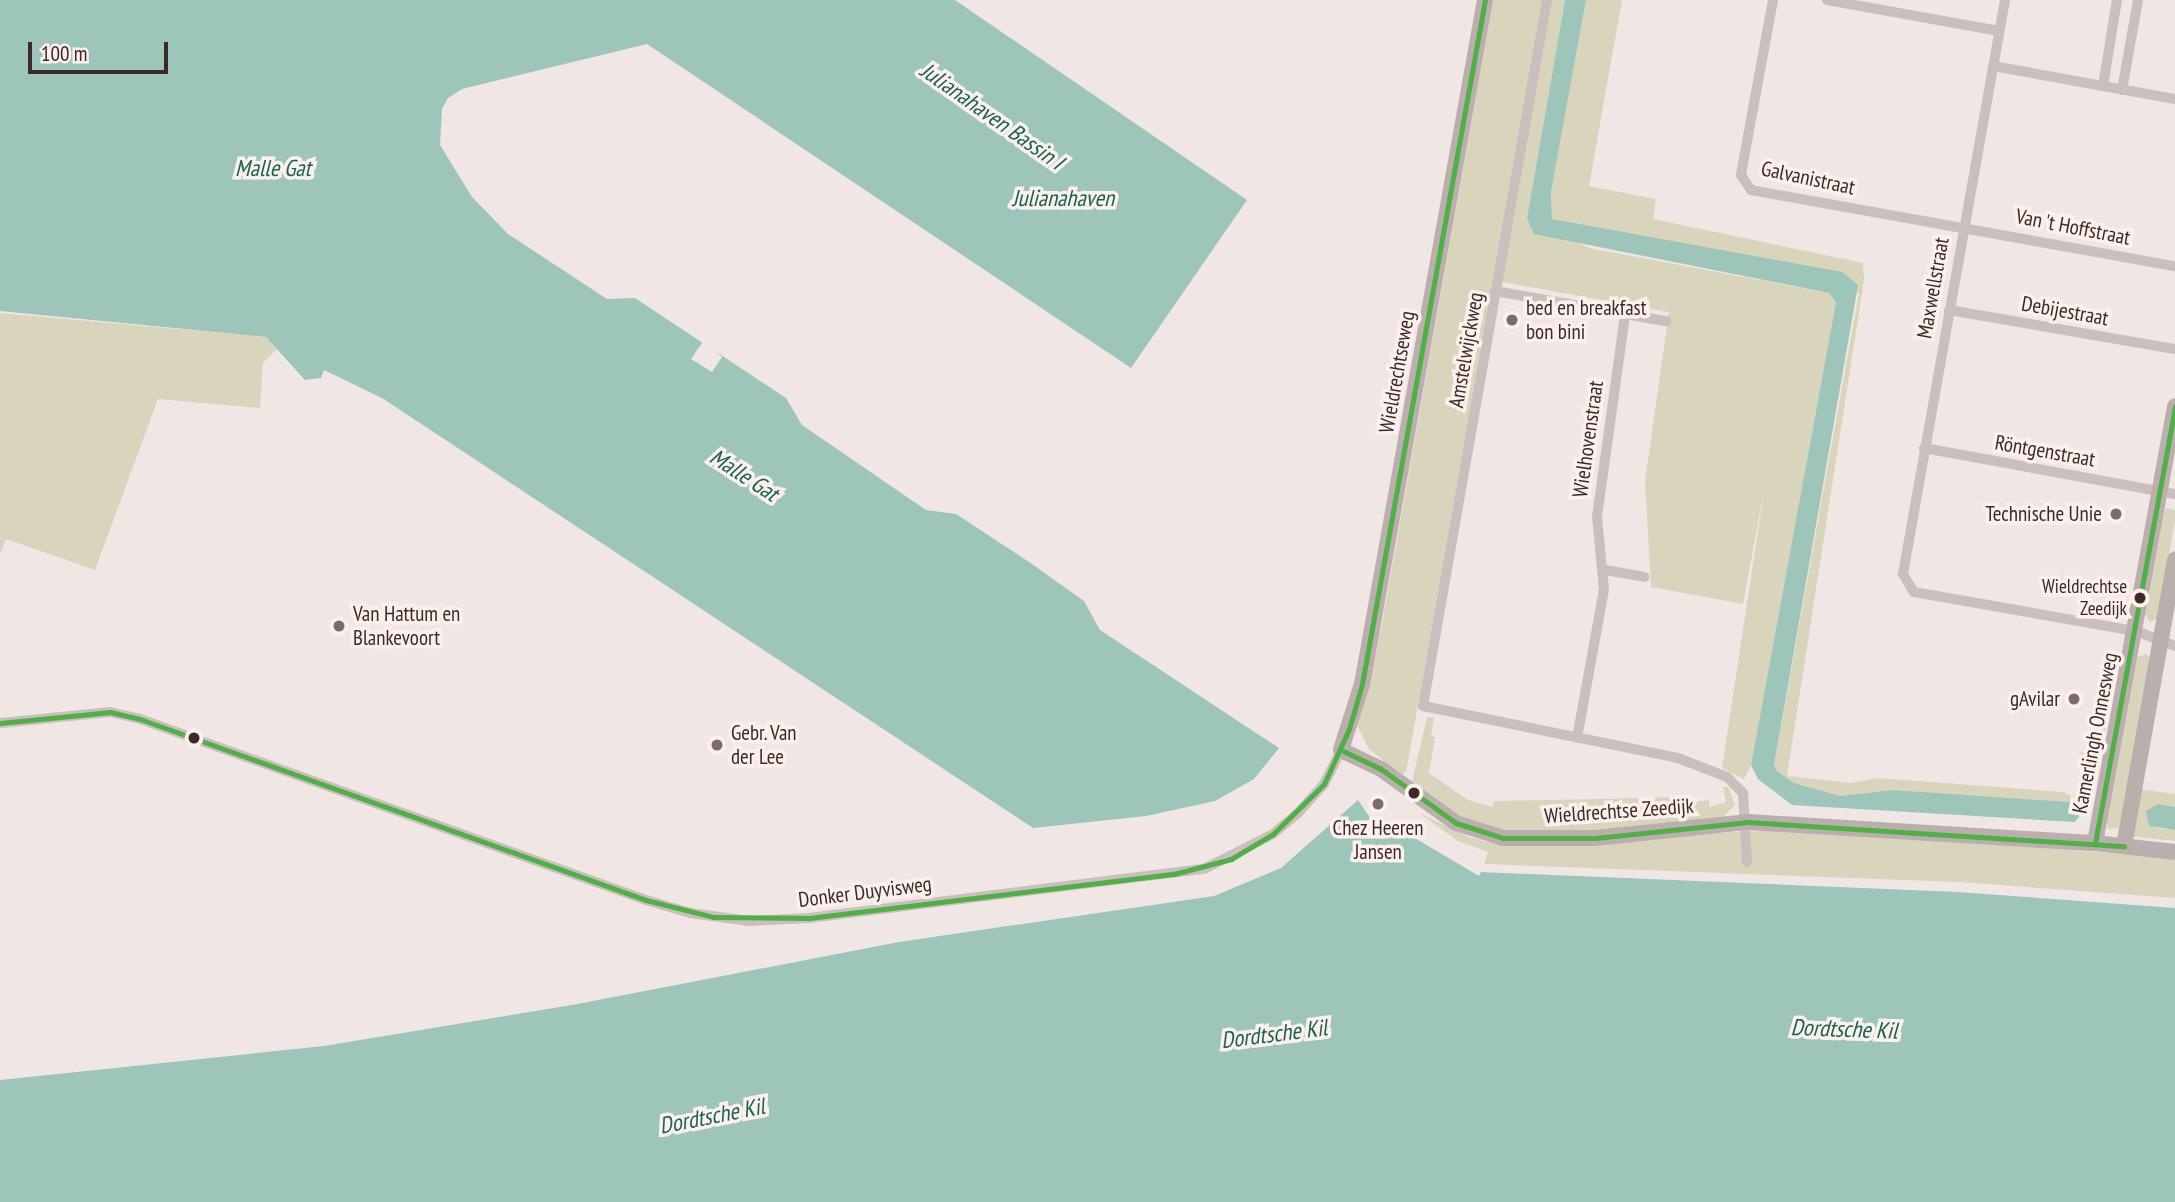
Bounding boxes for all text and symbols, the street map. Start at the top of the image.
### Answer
scale bar [32,28,172,72]
text: 100 m [41,40,87,67]
water label: Julianahaven Bassin I [915,57,1069,175]
water label: Malle Gat [235,154,311,182]
street label: Galvanistraat [1759,156,1857,200]
water label: Julianahaven [1012,184,1114,212]
street label: Van 't Hoffstraat [2013,203,2133,251]
street label: Maxwellstraat [1912,235,1954,341]
street label: Amstelwijckweg [1443,290,1489,410]
street label: Debijestraat [2020,291,2110,331]
place label: bed en breakfast bon bini [1526,295,1646,345]
street label: Wieldrechtseweg [1374,309,1420,435]
marker: bed en breakfast bon bini [1504,312,1520,328]
street label: Wielhovenstraat [1567,379,1609,499]
street label: Röntgenstraat [1993,430,2097,472]
water label: Malle Gat [705,443,783,507]
place label: Technische Unie [1985,501,2102,527]
marker: Technische Unie [2108,506,2124,522]
place label: Wieldrechtse Zeedijk [2042,576,2127,620]
marker: Wieldrechtse Zeedijk [2133,591,2147,605]
place label: Van Hattum en Blankevoort [353,601,460,651]
marker: Van Hattum en Blankevoort [331,618,347,634]
street label: Kamerlingh Onnesweg [2067,650,2123,816]
place label: gAvilar [2010,686,2060,712]
marker: gAvilar [2066,691,2082,707]
place label: Gebr. Van der Lee [731,720,798,770]
unlabelled marker [187,731,201,745]
marker: Gebr. Van der Lee [709,737,725,753]
unlabelled marker [1407,786,1421,800]
street label: Wieldrechtse Zeedijk [1543,793,1695,829]
marker: Chez Heeren Jansen [1370,796,1386,812]
place label: Chez Heeren Jansen [1332,815,1424,865]
street label: Donker Duyvisweg [797,871,933,913]
water label: Dordtsche Kil [1790,1013,1898,1045]
water label: Dordtsche Kil [1219,1014,1329,1054]
water label: Dordtsche Kil [657,1092,767,1140]

